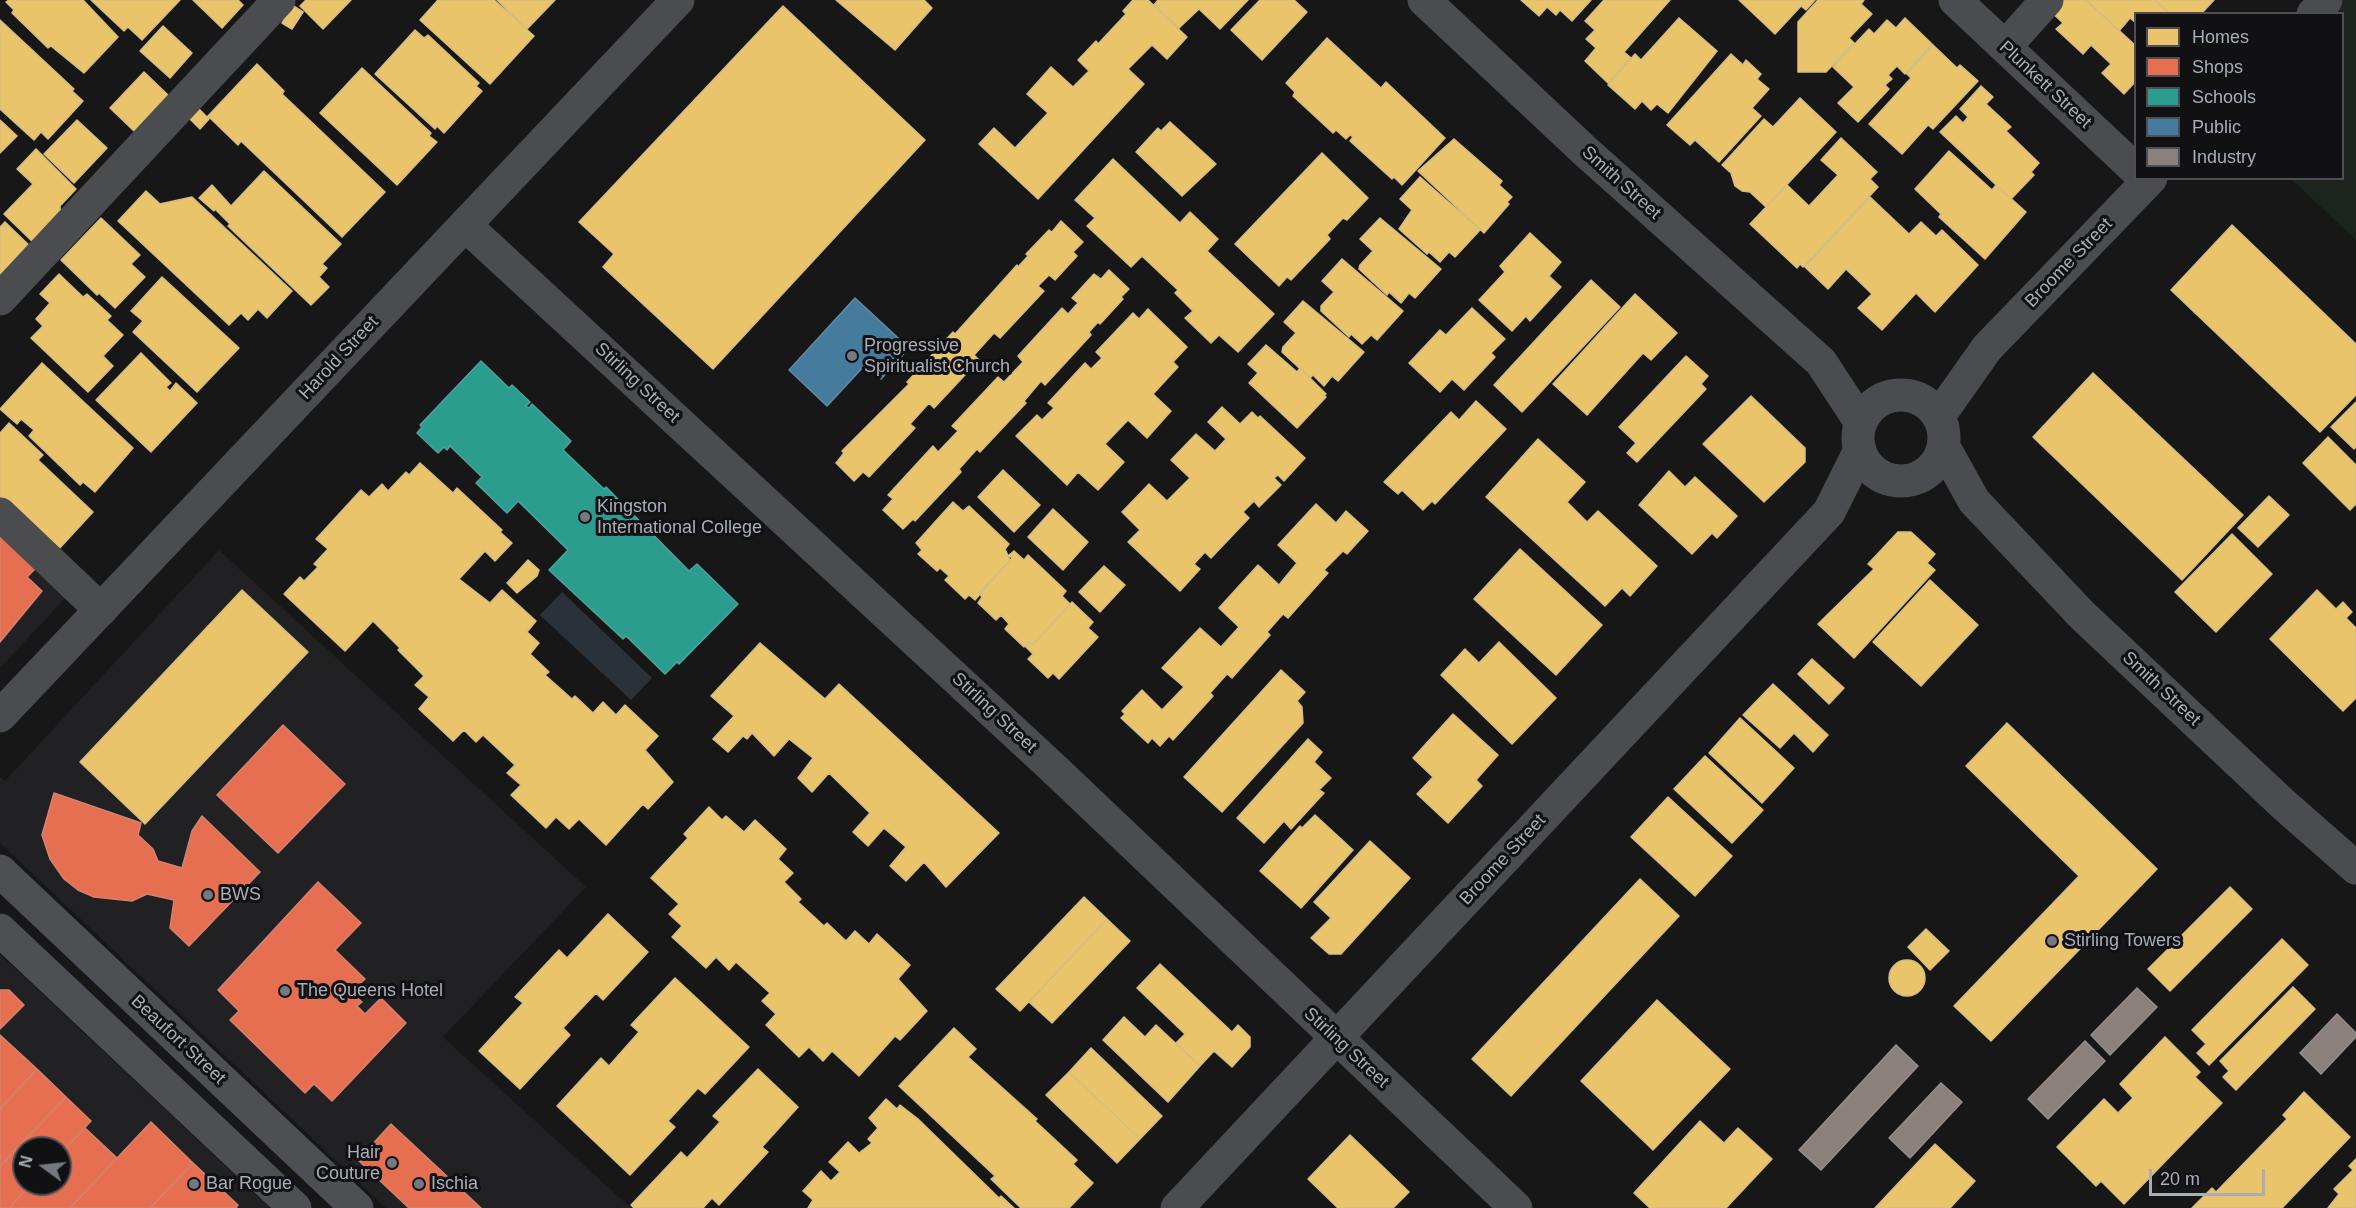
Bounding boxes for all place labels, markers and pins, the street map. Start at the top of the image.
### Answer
place label: Progressive Spiritualist Church [864,335,1010,378]
marker: Progressive Spiritualist Church [845,349,859,363]
place label: Kingston International College [597,496,762,538]
marker: Kingston International College [578,510,592,524]
place label: BWS [220,884,261,906]
marker: BWS [201,888,215,902]
place label: Stirling Towers [2064,930,2181,952]
marker: Stirling Towers [2045,934,2059,948]
place label: The Queens Hotel [297,980,443,1002]
marker: The Queens Hotel [278,984,292,998]
place label: Hair Couture [316,1142,380,1184]
marker: Hair Couture [385,1156,399,1170]
place label: Bar Rogue [206,1173,292,1195]
place label: Ischia [431,1173,478,1195]
marker: Bar Rogue [187,1177,201,1191]
marker: Ischia [412,1177,426,1191]

